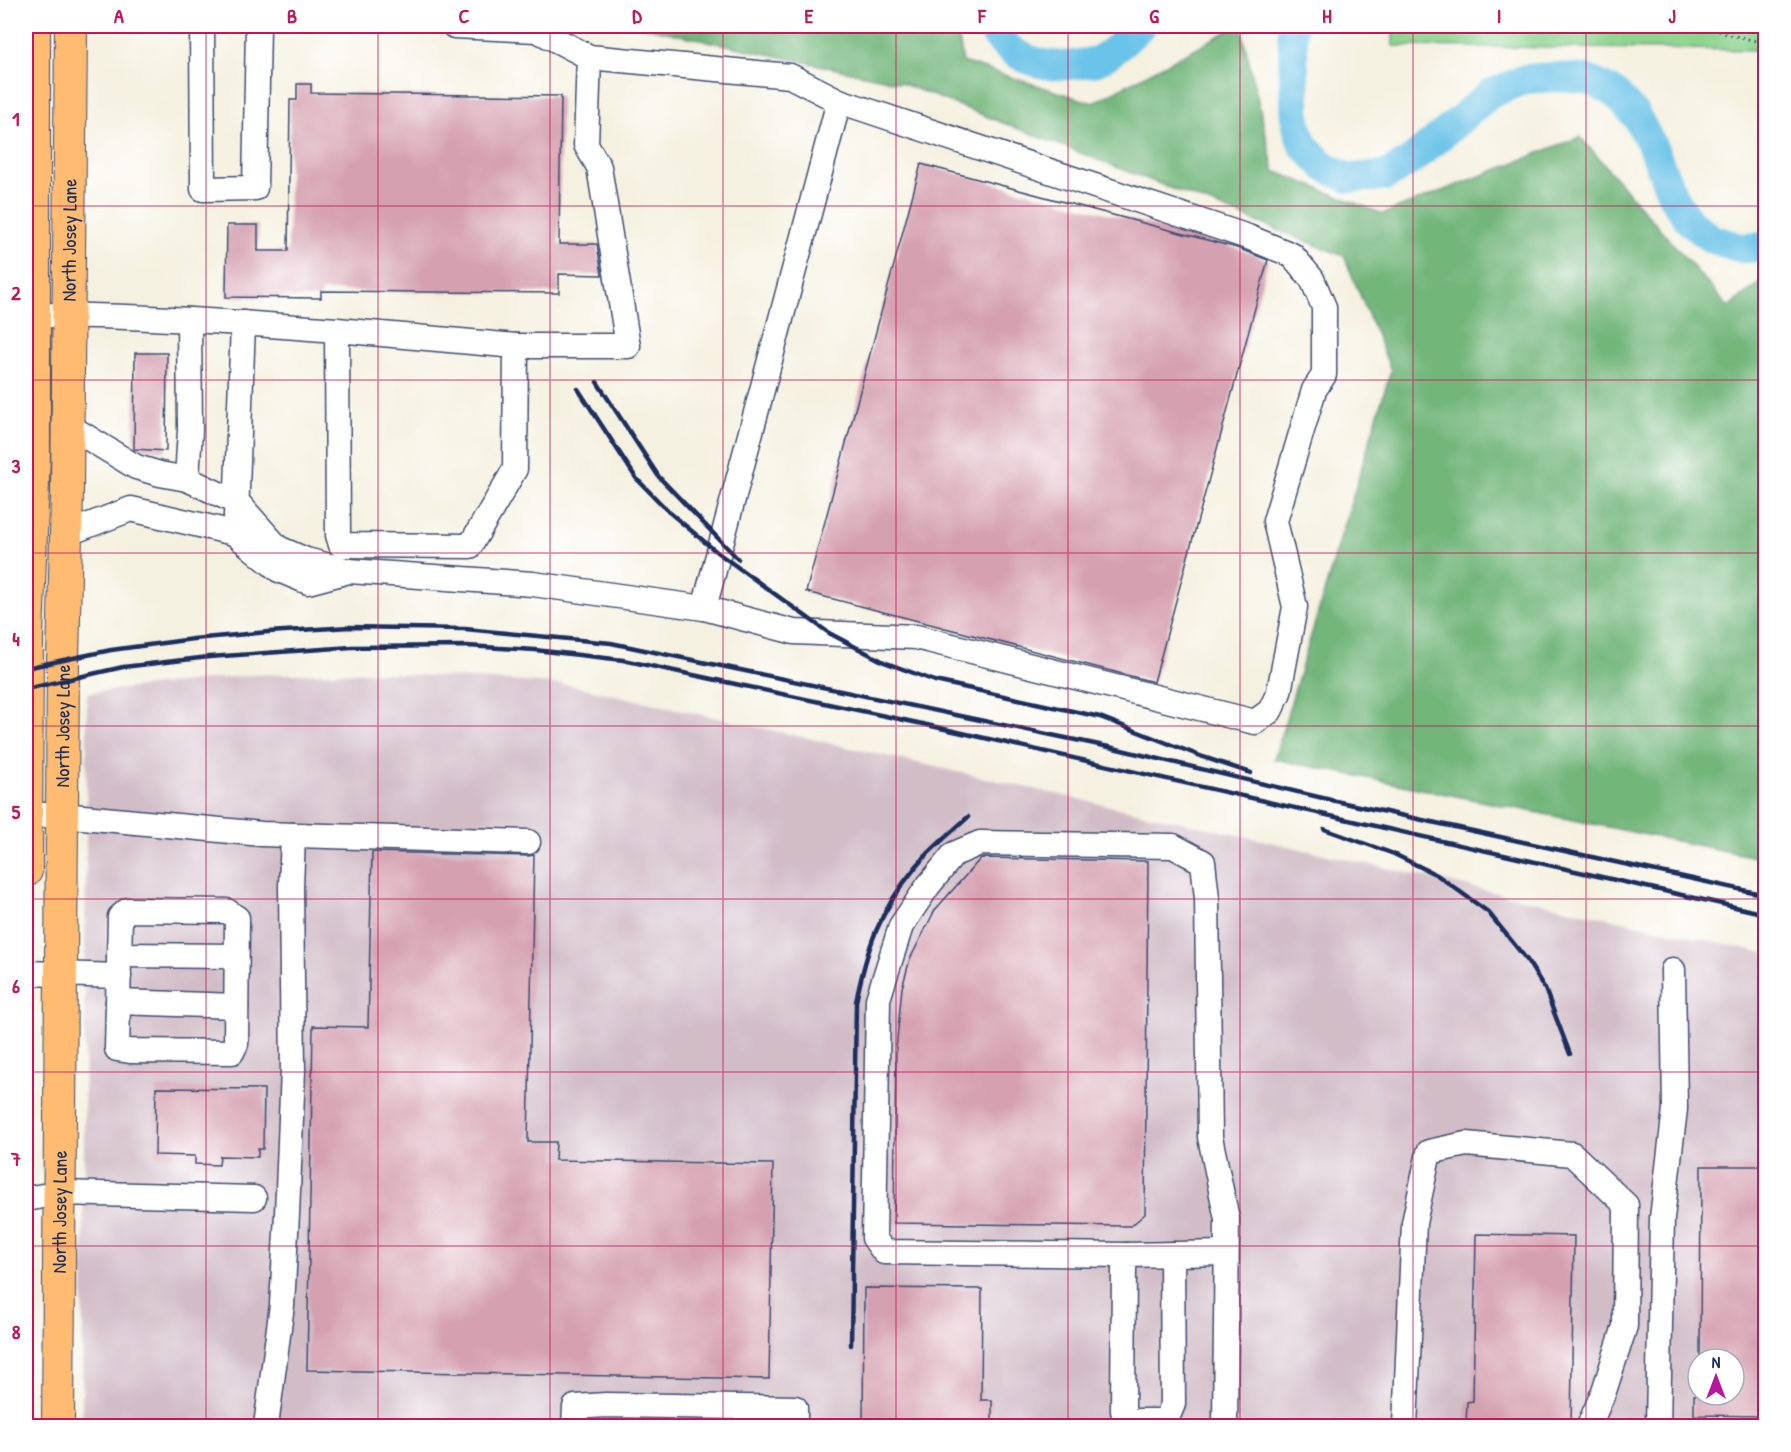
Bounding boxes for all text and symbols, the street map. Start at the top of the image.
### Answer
text: A [114,2,124,29]
text: B [287,2,297,29]
text: C [459,2,470,29]
text: D [632,2,642,29]
text: E [805,2,814,29]
text: F [977,2,987,29]
text: G [1149,2,1159,29]
text: H [1322,2,1332,29]
text: I [1497,2,1501,29]
text: J [1668,2,1676,29]
text: 1 [12,105,20,132]
street label: North Josey Lane [55,179,83,302]
text: 2 [11,279,21,306]
text: 3 [12,452,21,479]
text: 4 [12,625,20,652]
street label: North Josey Lane [48,664,76,788]
text: 5 [12,798,21,825]
text: 6 [12,972,20,999]
text: 7 [10,1145,21,1172]
street label: North Josey Lane [45,1150,73,1274]
text: 8 [12,1318,21,1345]
north arrow [1686,1347,1746,1407]
text: N [1712,1351,1721,1373]

